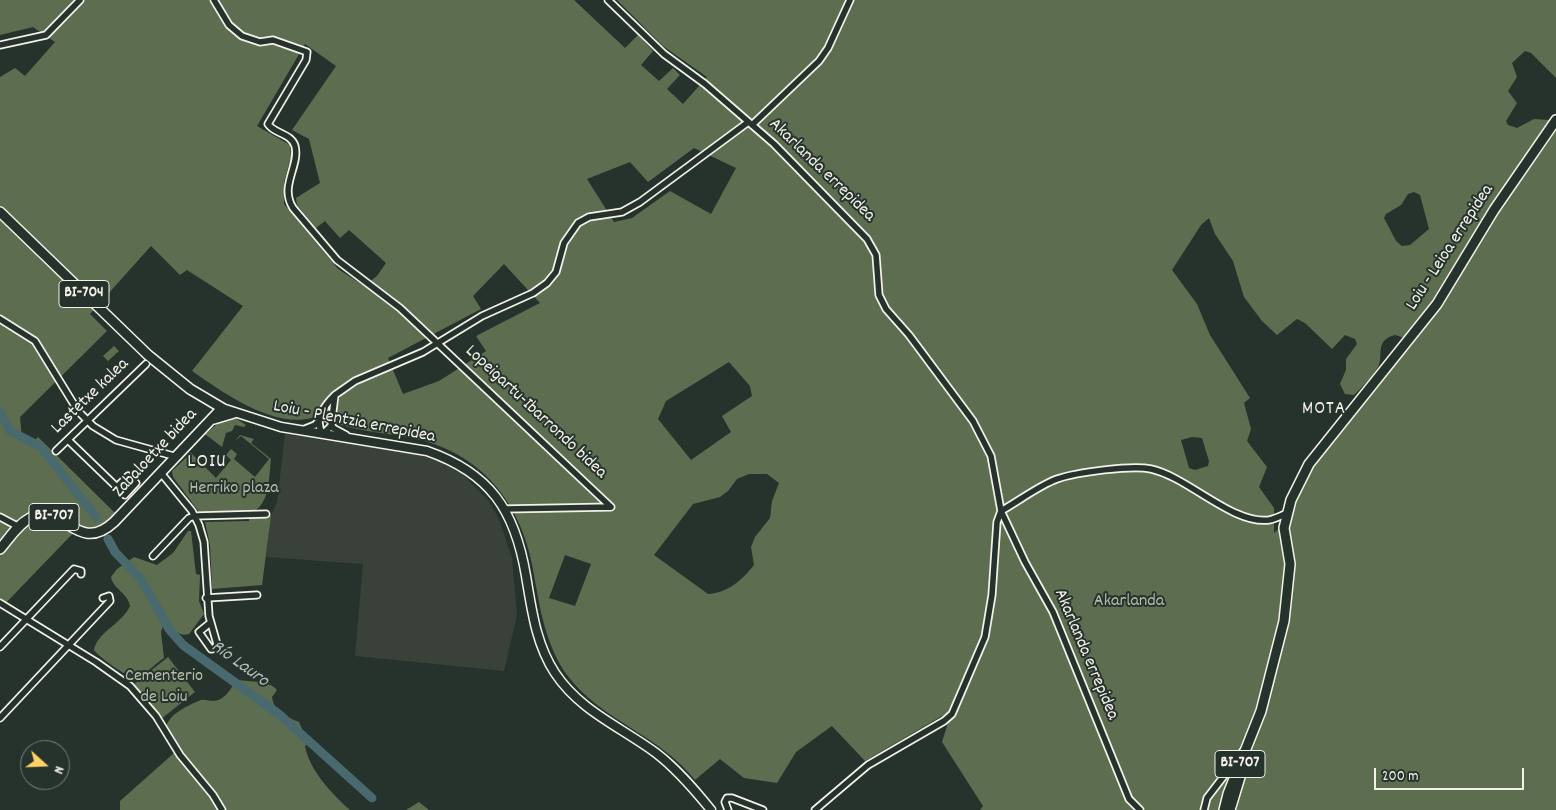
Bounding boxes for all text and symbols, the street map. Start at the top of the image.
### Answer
street label: Akarlanda errepidea [763,115,879,227]
street label: Loiu - Leioa errepidea [1402,181,1500,315]
road number: BI-704 [59,280,109,308]
street label: Lopeigartu-Ibarrondo bidea [459,342,611,484]
street label: Lastetxe kalea [48,355,134,439]
street label: Loiu - Plentzia errepidea [271,397,437,449]
district label: MOTA [1301,399,1347,421]
street label: Zabaloetxe bidea [109,405,203,503]
district label: LOIU [187,451,227,475]
park label: Herriko plaza [189,479,279,501]
road number: BI-707 [29,504,79,530]
street label: Akarlanda errepidea [1048,586,1122,724]
park label: Akarlanda [1094,592,1164,614]
water label: Río Lauro [206,636,272,694]
park label: Cementerio de Loiu [125,667,203,710]
north arrow [20,740,70,790]
road number: BI-707 [1215,751,1265,778]
scale bar [1376,758,1526,790]
text: N [48,763,69,776]
text: 200 m [1382,766,1419,788]

